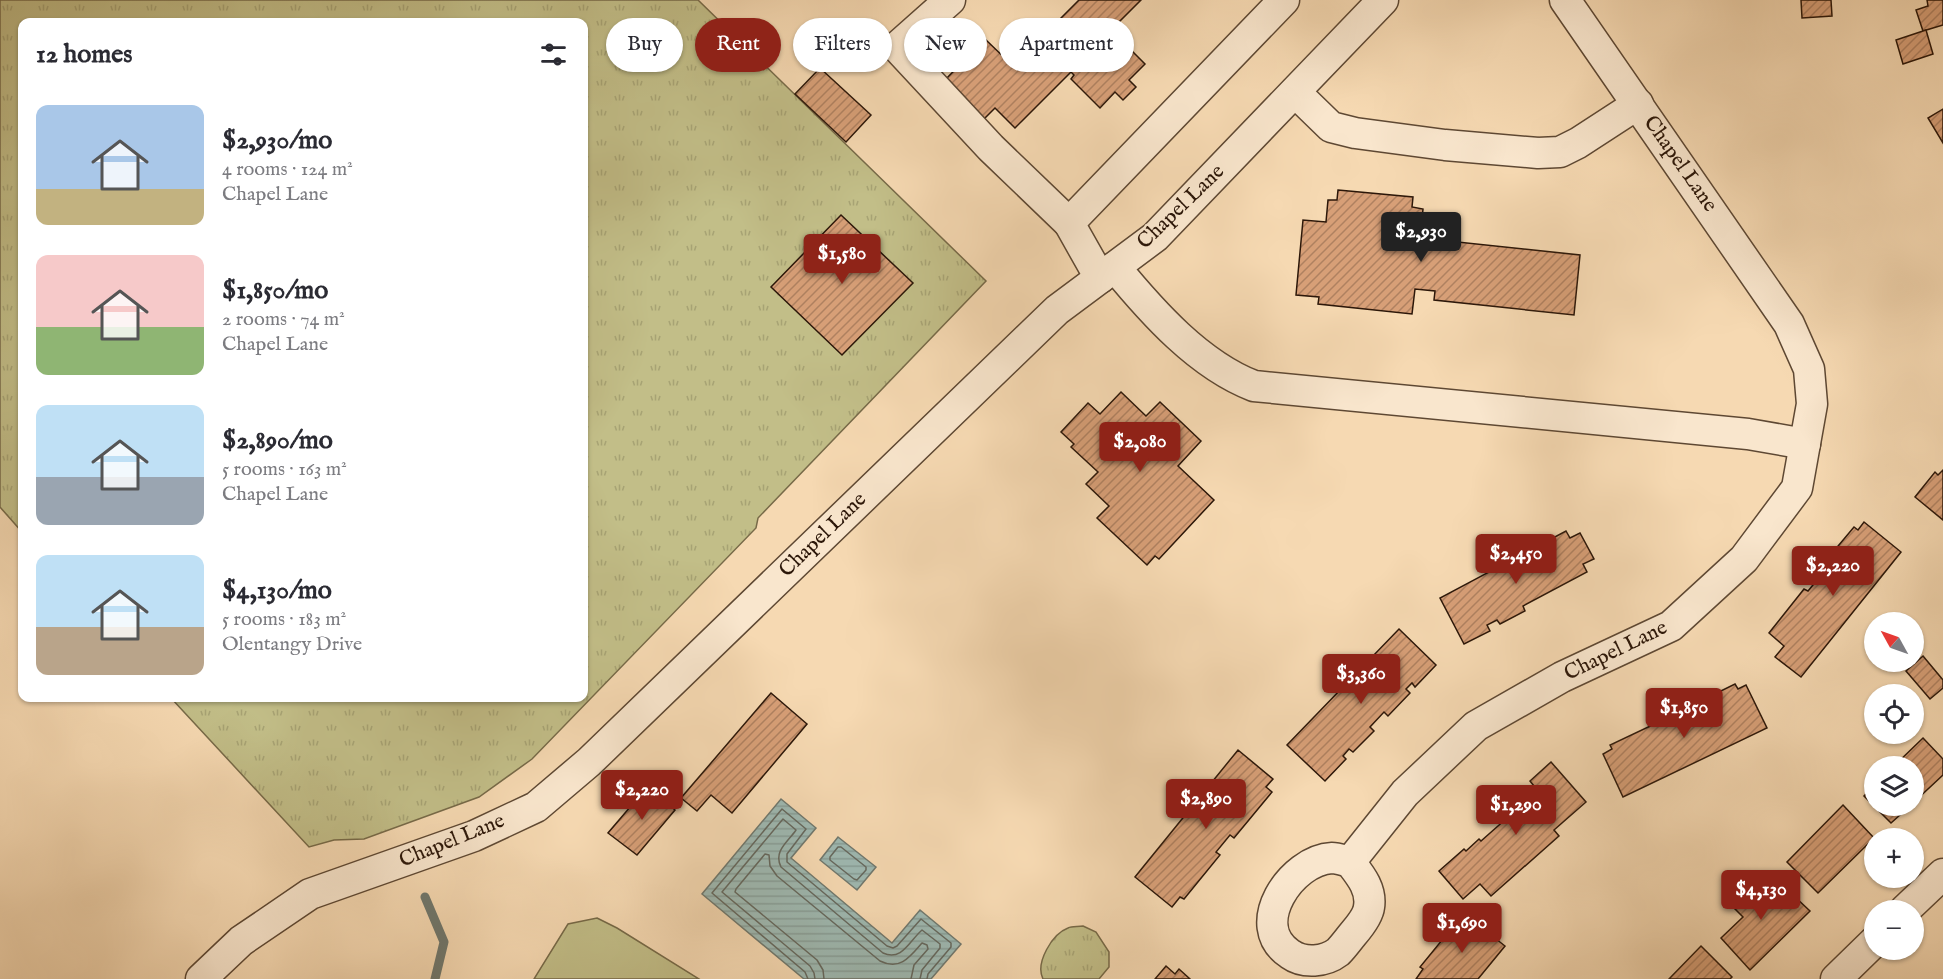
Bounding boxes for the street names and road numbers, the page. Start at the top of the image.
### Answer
street label: Chapel Lane [1637,111,1723,218]
street label: Chapel Lane [1132,158,1231,255]
street label: Chapel Lane [774,486,873,583]
street label: Chapel Lane [1560,614,1672,688]
street label: Chapel Lane [395,807,509,874]

